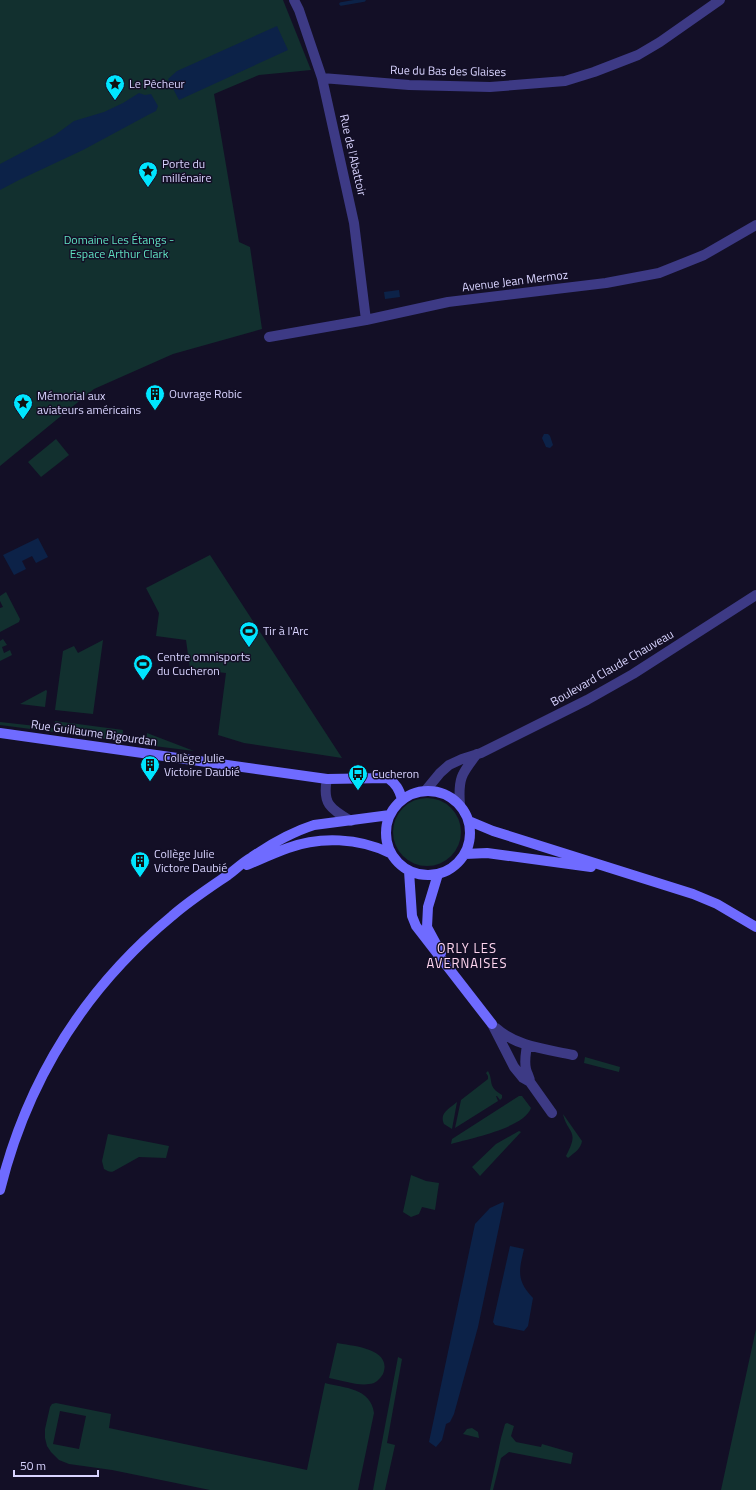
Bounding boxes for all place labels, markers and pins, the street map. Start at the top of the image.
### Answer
place icon: Le Pêcheur [104,73,126,101]
place label: Le Pêcheur [129,74,185,93]
place label: Porte du millénaire [162,154,211,187]
place icon: Porte du millénaire [137,160,159,188]
building icon: Ouvrage Robic [144,383,166,411]
place label: Ouvrage Robic [169,384,242,403]
place label: Mémorial aux aviateurs américains [37,386,142,419]
place icon: Mémorial aux aviateurs américains [12,392,34,420]
sports icon: Tir à l'Arc [238,620,260,648]
place label: Tir à l'Arc [263,621,309,640]
place label: Centre omnisports du Cucheron [157,647,251,680]
sports icon: Centre omnisports du Cucheron [132,653,154,681]
place label: Collège Julie Victoire Daubié [164,748,240,781]
building icon: Collège Julie Victoire Daubié [139,754,161,782]
bus stop icon: Cucheron [347,763,369,791]
place label: Cucheron [372,764,419,783]
place label: Collège Julie Victore Daubié [154,844,227,877]
building icon: Collège Julie Victore Daubié [129,850,151,878]

